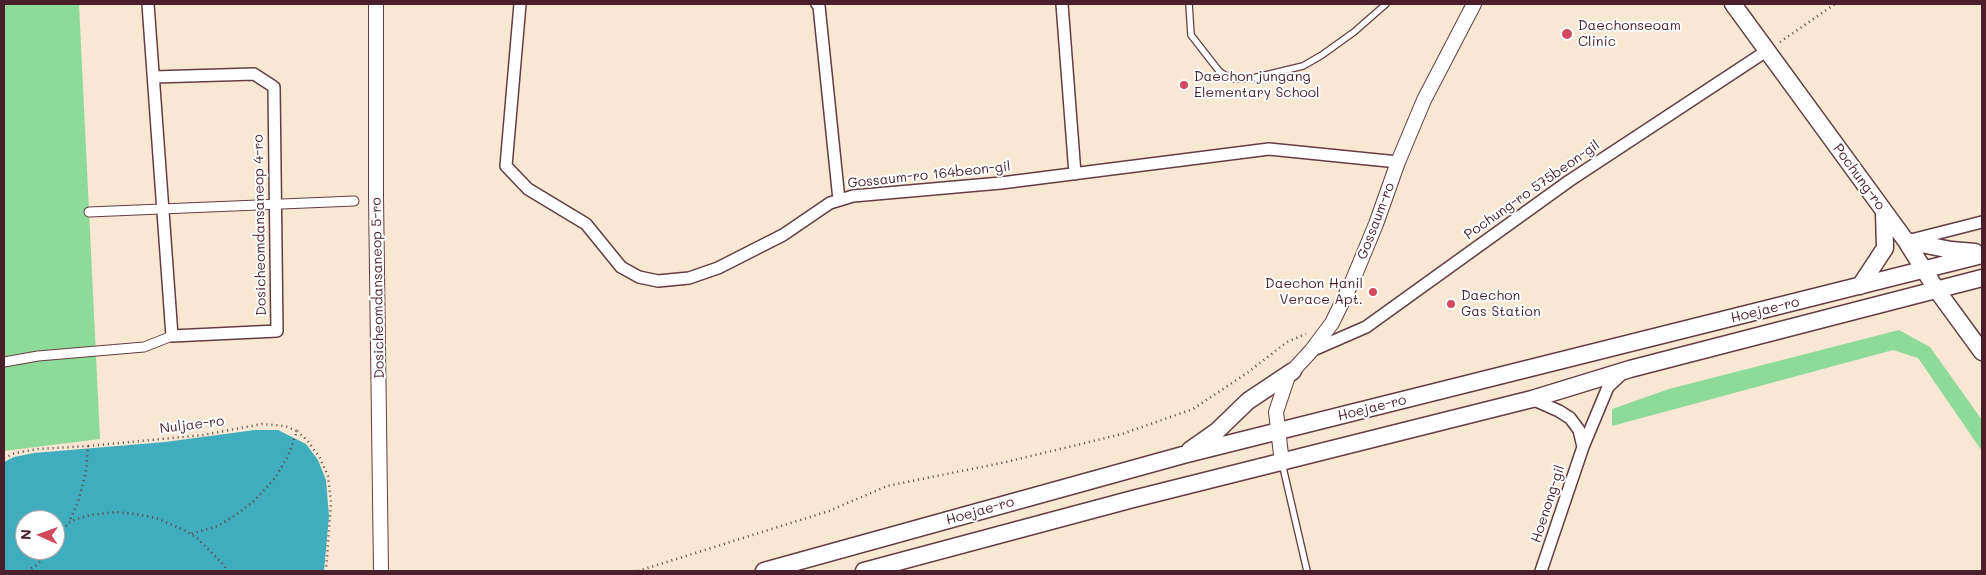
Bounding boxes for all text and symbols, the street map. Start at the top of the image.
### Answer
place label: Daechonseoam Clinic [1578,18,1681,50]
marker: Daechonseoam Clinic [1560,27,1574,41]
place label: Daechon jungang Elementary School [1194,69,1320,102]
marker: Daechon jungang Elementary School [1178,79,1190,91]
street label: Dosicheomdansaneop 4-ro [250,134,270,316]
street label: Pochung-ro 575beon-gil [1461,137,1603,243]
street label: Pochung-ro [1829,141,1889,213]
street label: Gossaum-ro 164beon-gil [847,158,1011,192]
street label: Gossaum-ro [1354,180,1398,262]
street label: Dosicheomdansaneop 5-ro [368,197,388,379]
place label: Daechon Hanil Verace Apt. [1265,276,1363,308]
marker: Daechon Hanil Verace Apt. [1367,286,1379,298]
place label: Daechon Gas Station [1461,288,1541,321]
street label: Hoejae-ro [1729,293,1801,327]
marker: Daechon Gas Station [1445,298,1457,310]
street label: Hoejae-ro [1336,391,1408,425]
street label: Nuljae-ro [159,413,225,437]
street label: Hoenong-gil [1528,463,1568,545]
street label: Hoejae-ro [944,493,1016,529]
north arrow [15,510,65,560]
text: N [16,529,35,540]

